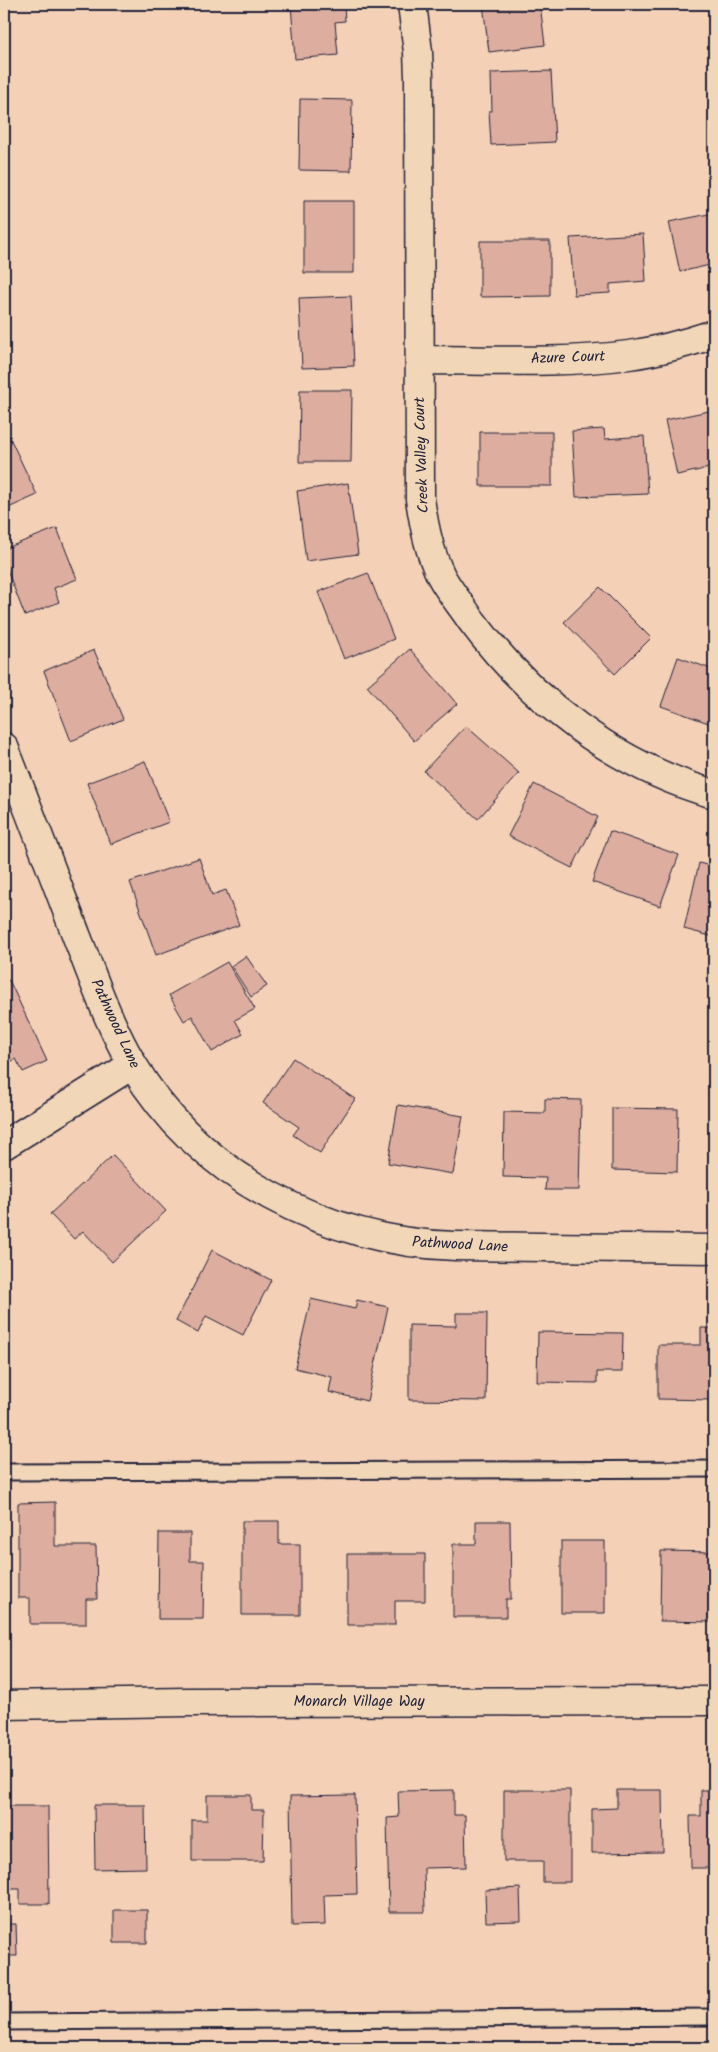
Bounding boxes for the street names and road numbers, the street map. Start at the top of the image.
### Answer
street label: Azure Court [530,345,606,371]
street label: Creek Valley Court [408,396,436,514]
street label: Pathwood Lane [84,975,146,1073]
street label: Pathwood Lane [411,1230,509,1260]
street label: Monarch Village Way [294,1690,425,1714]

